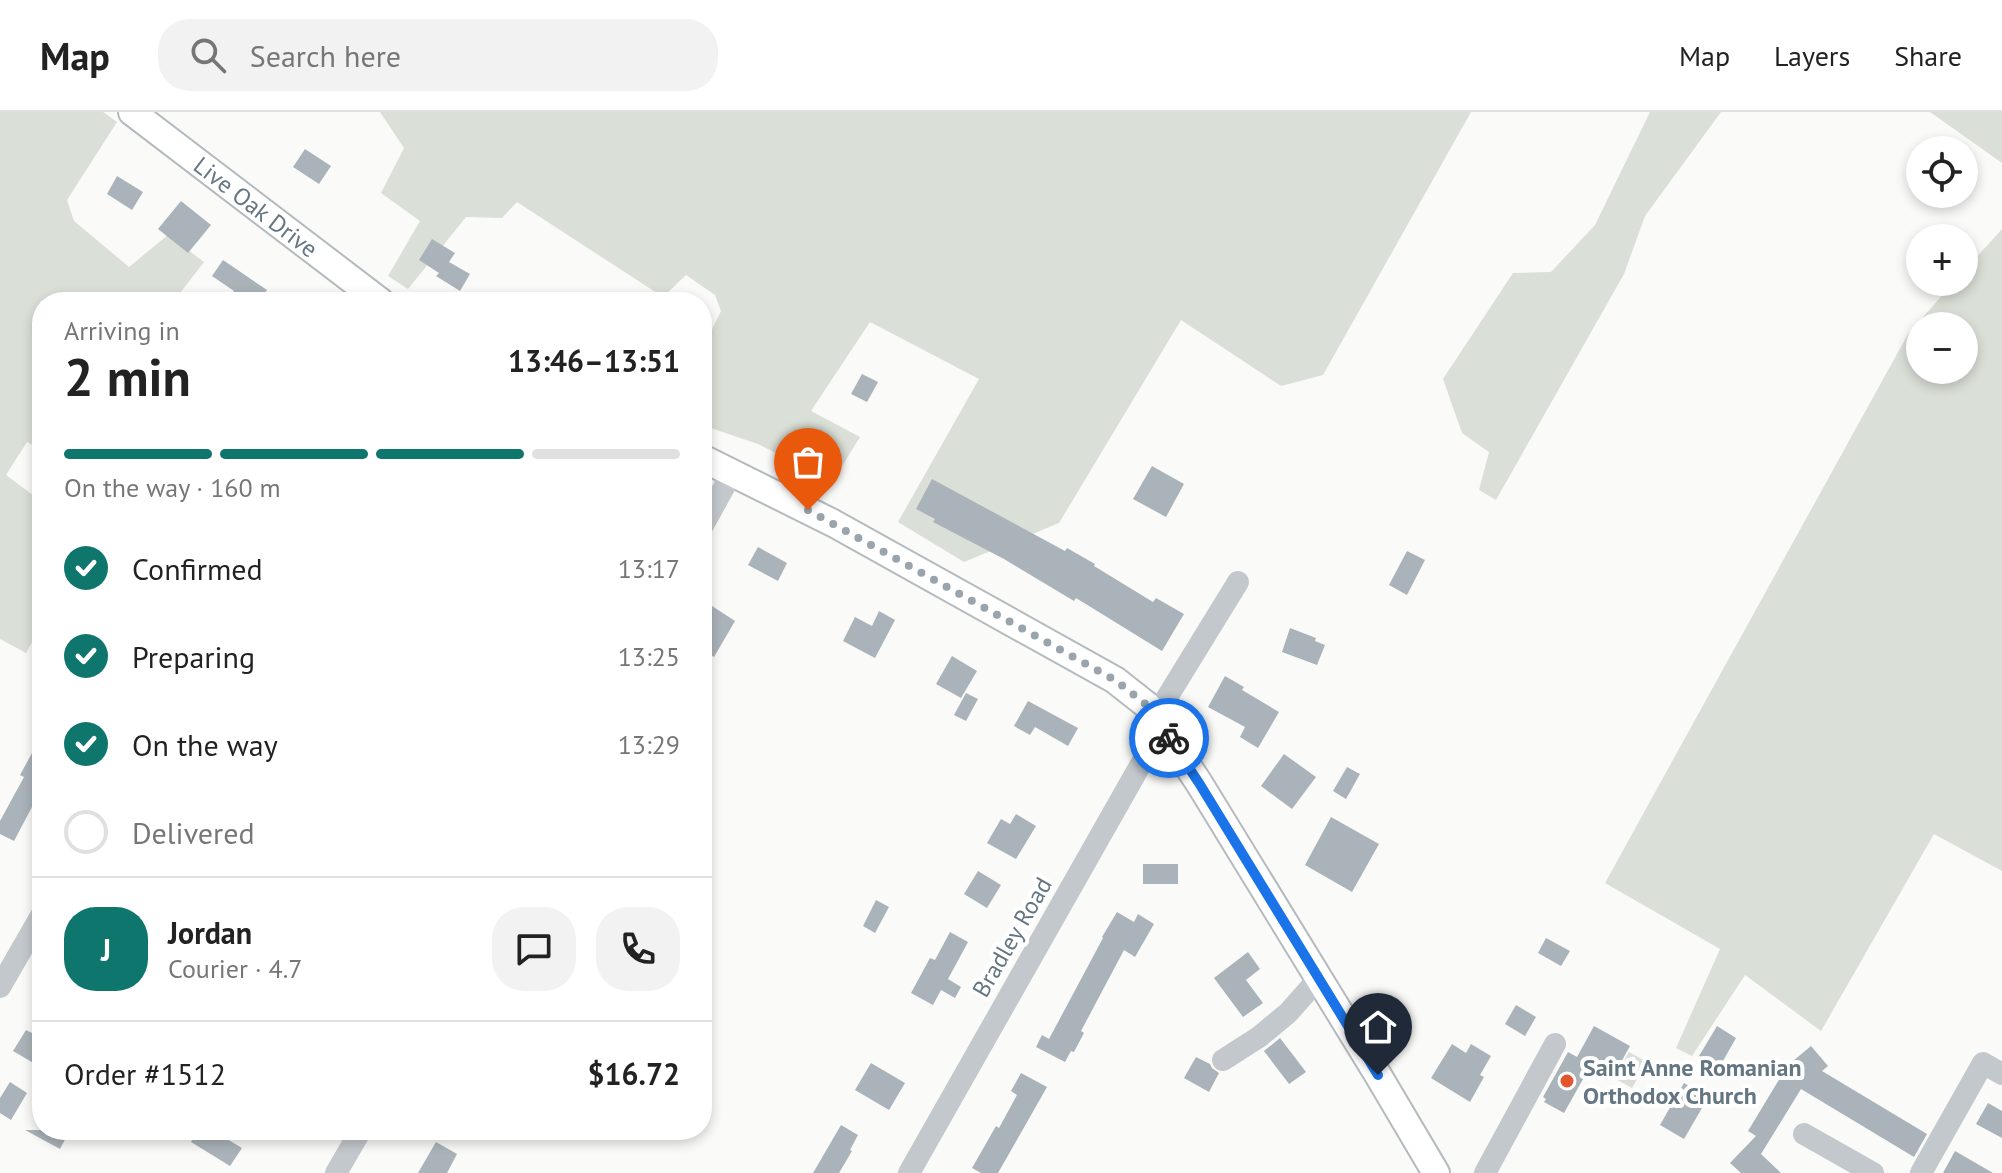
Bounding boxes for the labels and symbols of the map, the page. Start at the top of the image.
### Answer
street label: Live Oak Drive [188,149,324,264]
pin [774,428,842,510]
courier [1129,698,1209,778]
street label: Bradley Road [965,872,1059,1002]
pin [1344,993,1412,1075]
place label: Saint Anne Romanian Orthodox Church [1583,1052,1802,1111]
marker: Saint Anne Romanian Orthodox Church [1558,1072,1576,1090]

